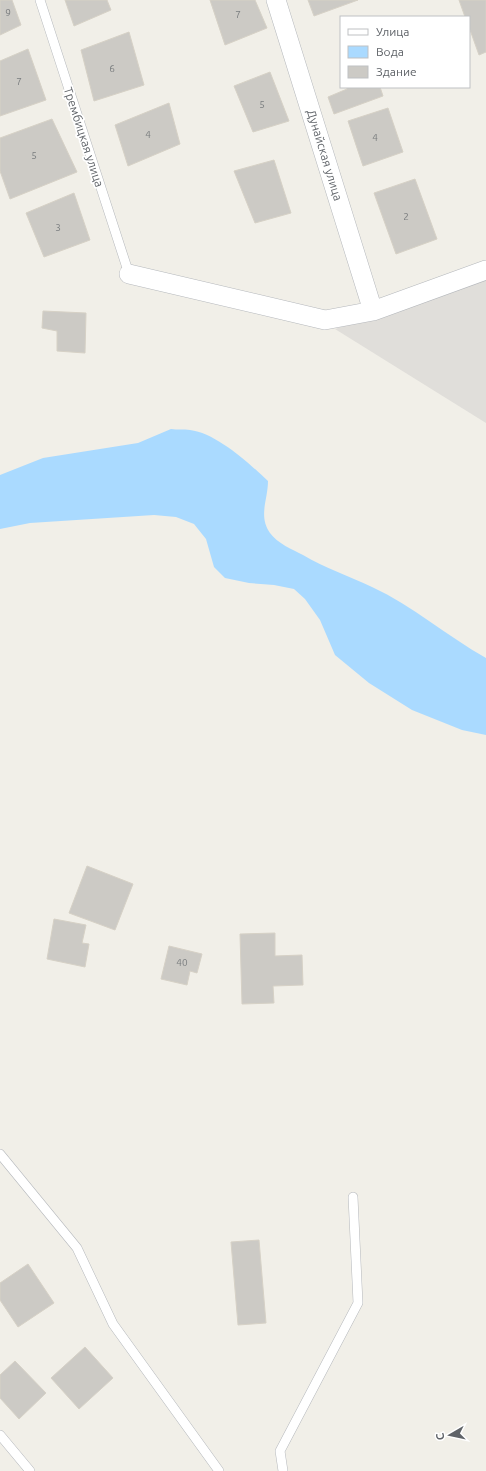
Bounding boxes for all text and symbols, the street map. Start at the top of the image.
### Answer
house number: 9 [5,7,11,18]
house number: 7 [235,9,241,20]
legend [340,16,470,88]
text: Улица [376,25,409,38]
text: Вода [376,45,404,58]
house number: 6 [109,63,115,74]
text: Здание [376,65,417,78]
house number: 7 [16,76,22,87]
street label: Трембицкая улица [62,85,106,189]
house number: 5 [259,99,265,110]
street label: Дунайская улица [305,108,345,202]
house number: 4 [145,129,151,140]
house number: 4 [372,132,378,143]
house number: 5 [31,150,37,161]
house number: 2 [403,211,409,222]
house number: 3 [55,222,61,233]
house number: 40 [176,957,188,968]
north arrow [430,1415,470,1455]
text: С [434,1432,447,1441]

